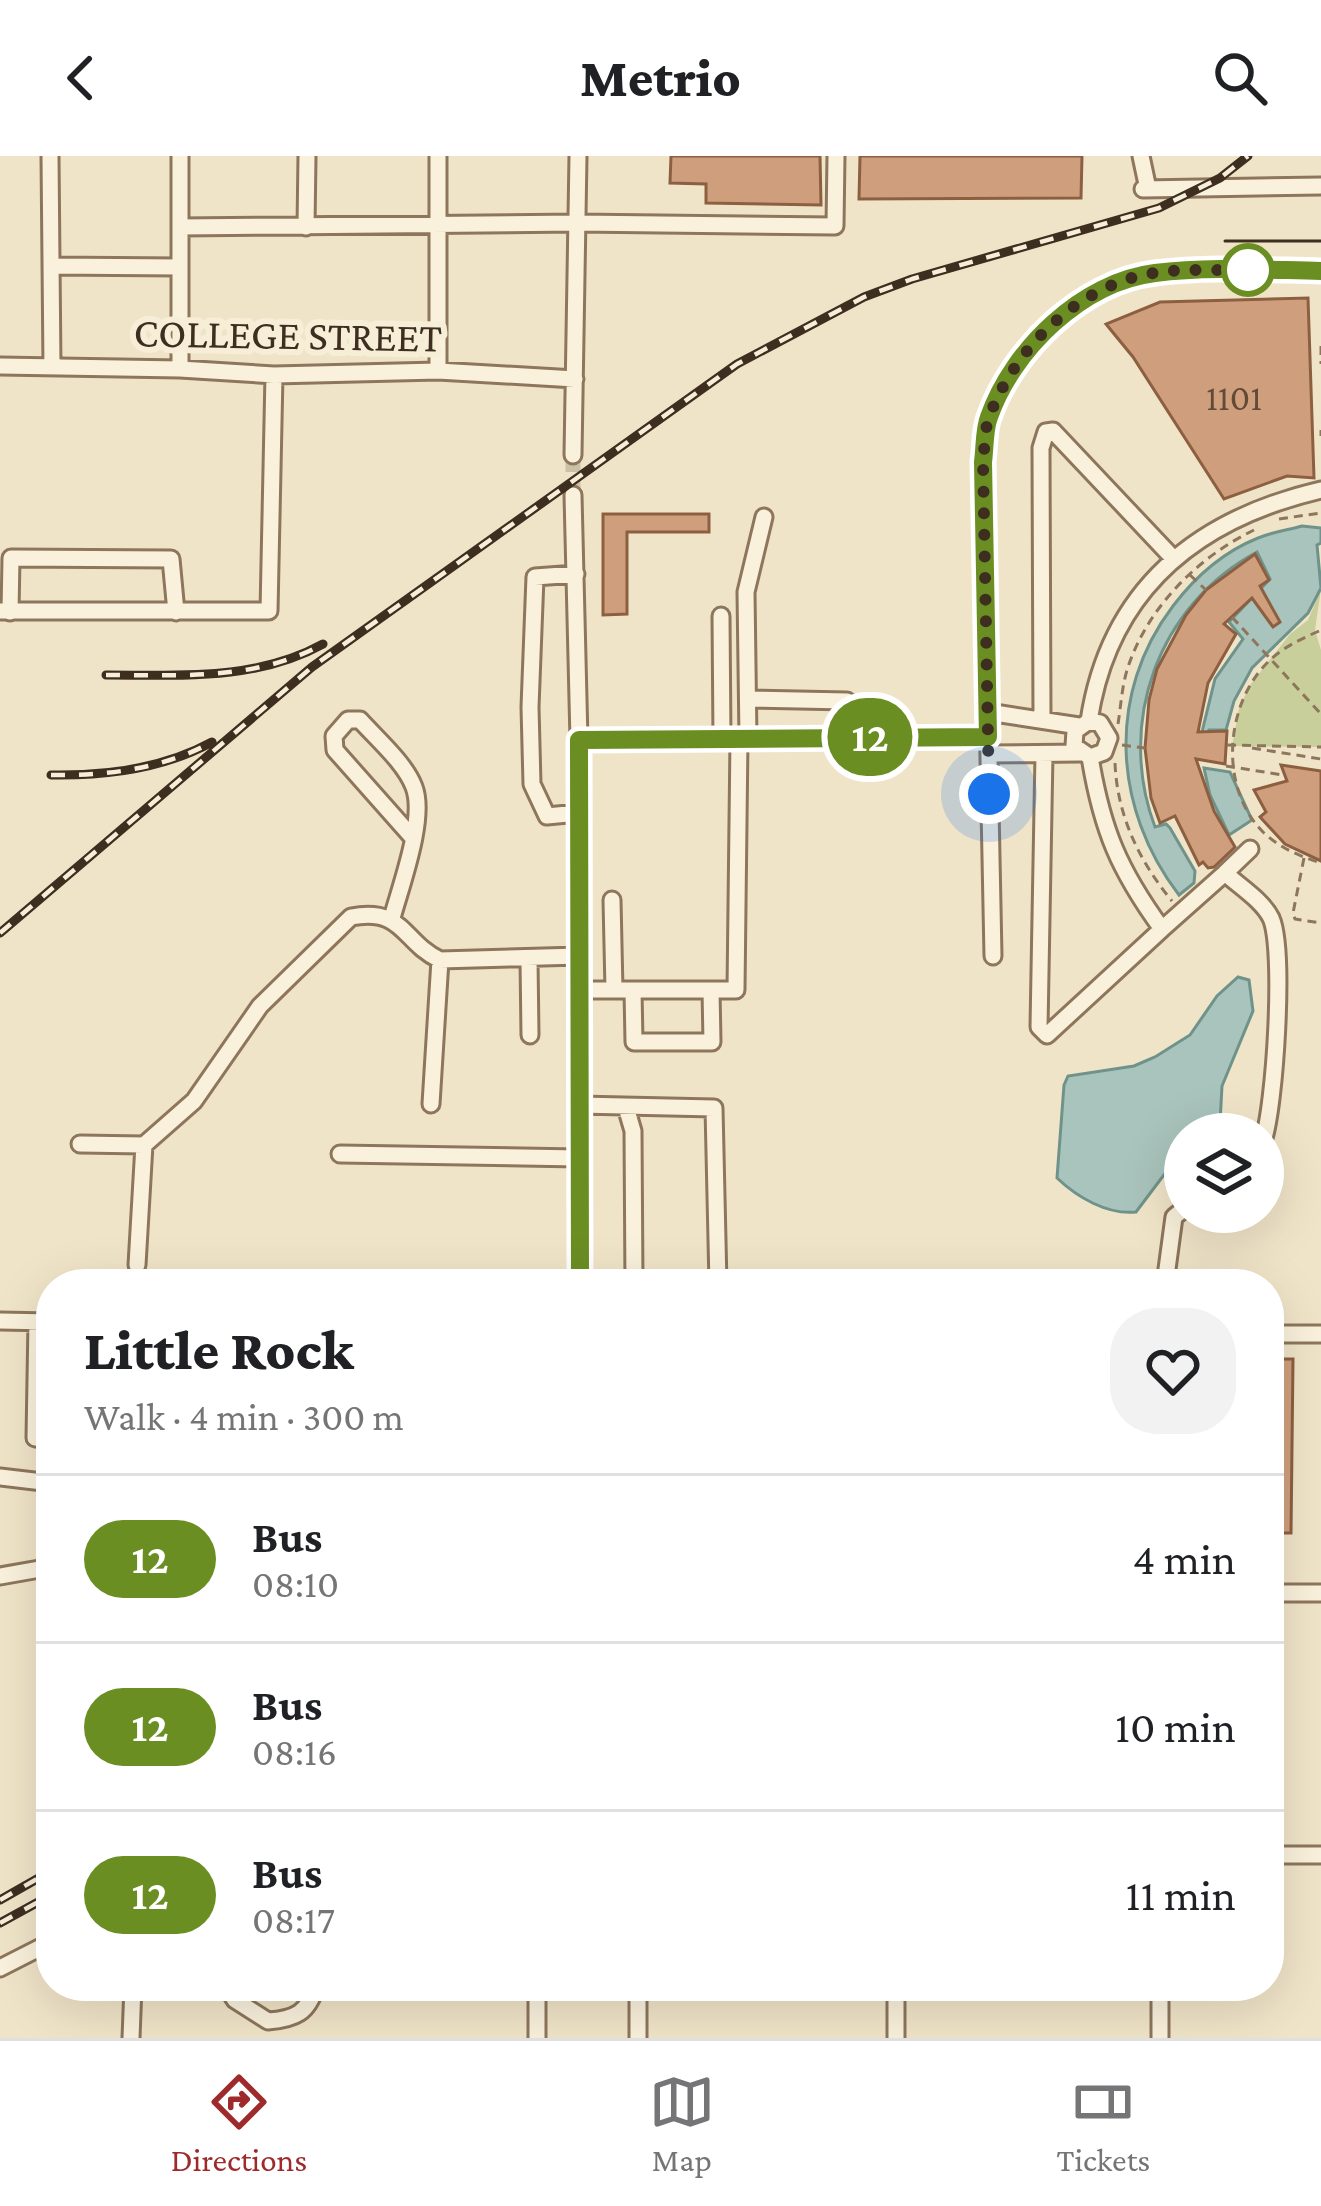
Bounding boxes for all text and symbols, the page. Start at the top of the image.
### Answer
icon: back [48,45,114,111]
icon: search [1207,45,1273,111]
text: Metrio [580,48,741,108]
unlabelled marker [1223,245,1273,295]
street label: COLLEGE STREET [133,308,443,361]
house number: 1101 [1206,378,1262,418]
line badge: 12 [816,698,924,776]
text: 12 [851,713,889,760]
your location [959,764,1019,824]
map controls [1164,1113,1284,1233]
button: layers [1164,1113,1284,1233]
button: heart [1110,1308,1236,1434]
text: Little Rock [84,1318,354,1381]
text: Walk · 4 min · 300 m [84,1395,404,1438]
text: Bus [252,1512,322,1562]
text: 4 min [1132,1534,1236,1584]
text: 12 [131,1535,169,1582]
text: 08:10 [252,1562,339,1605]
text: Bus [252,1680,322,1730]
text: 10 min [1115,1702,1236,1752]
text: 12 [131,1703,169,1750]
text: 08:16 [252,1730,337,1773]
text: Bus [252,1848,322,1898]
text: 11 min [1126,1870,1236,1920]
text: 12 [131,1871,169,1918]
text: 08:17 [252,1898,335,1941]
tab: Directions [171,2069,307,2178]
tab: Map [649,2069,715,2178]
tab: Tickets [1056,2069,1150,2178]

